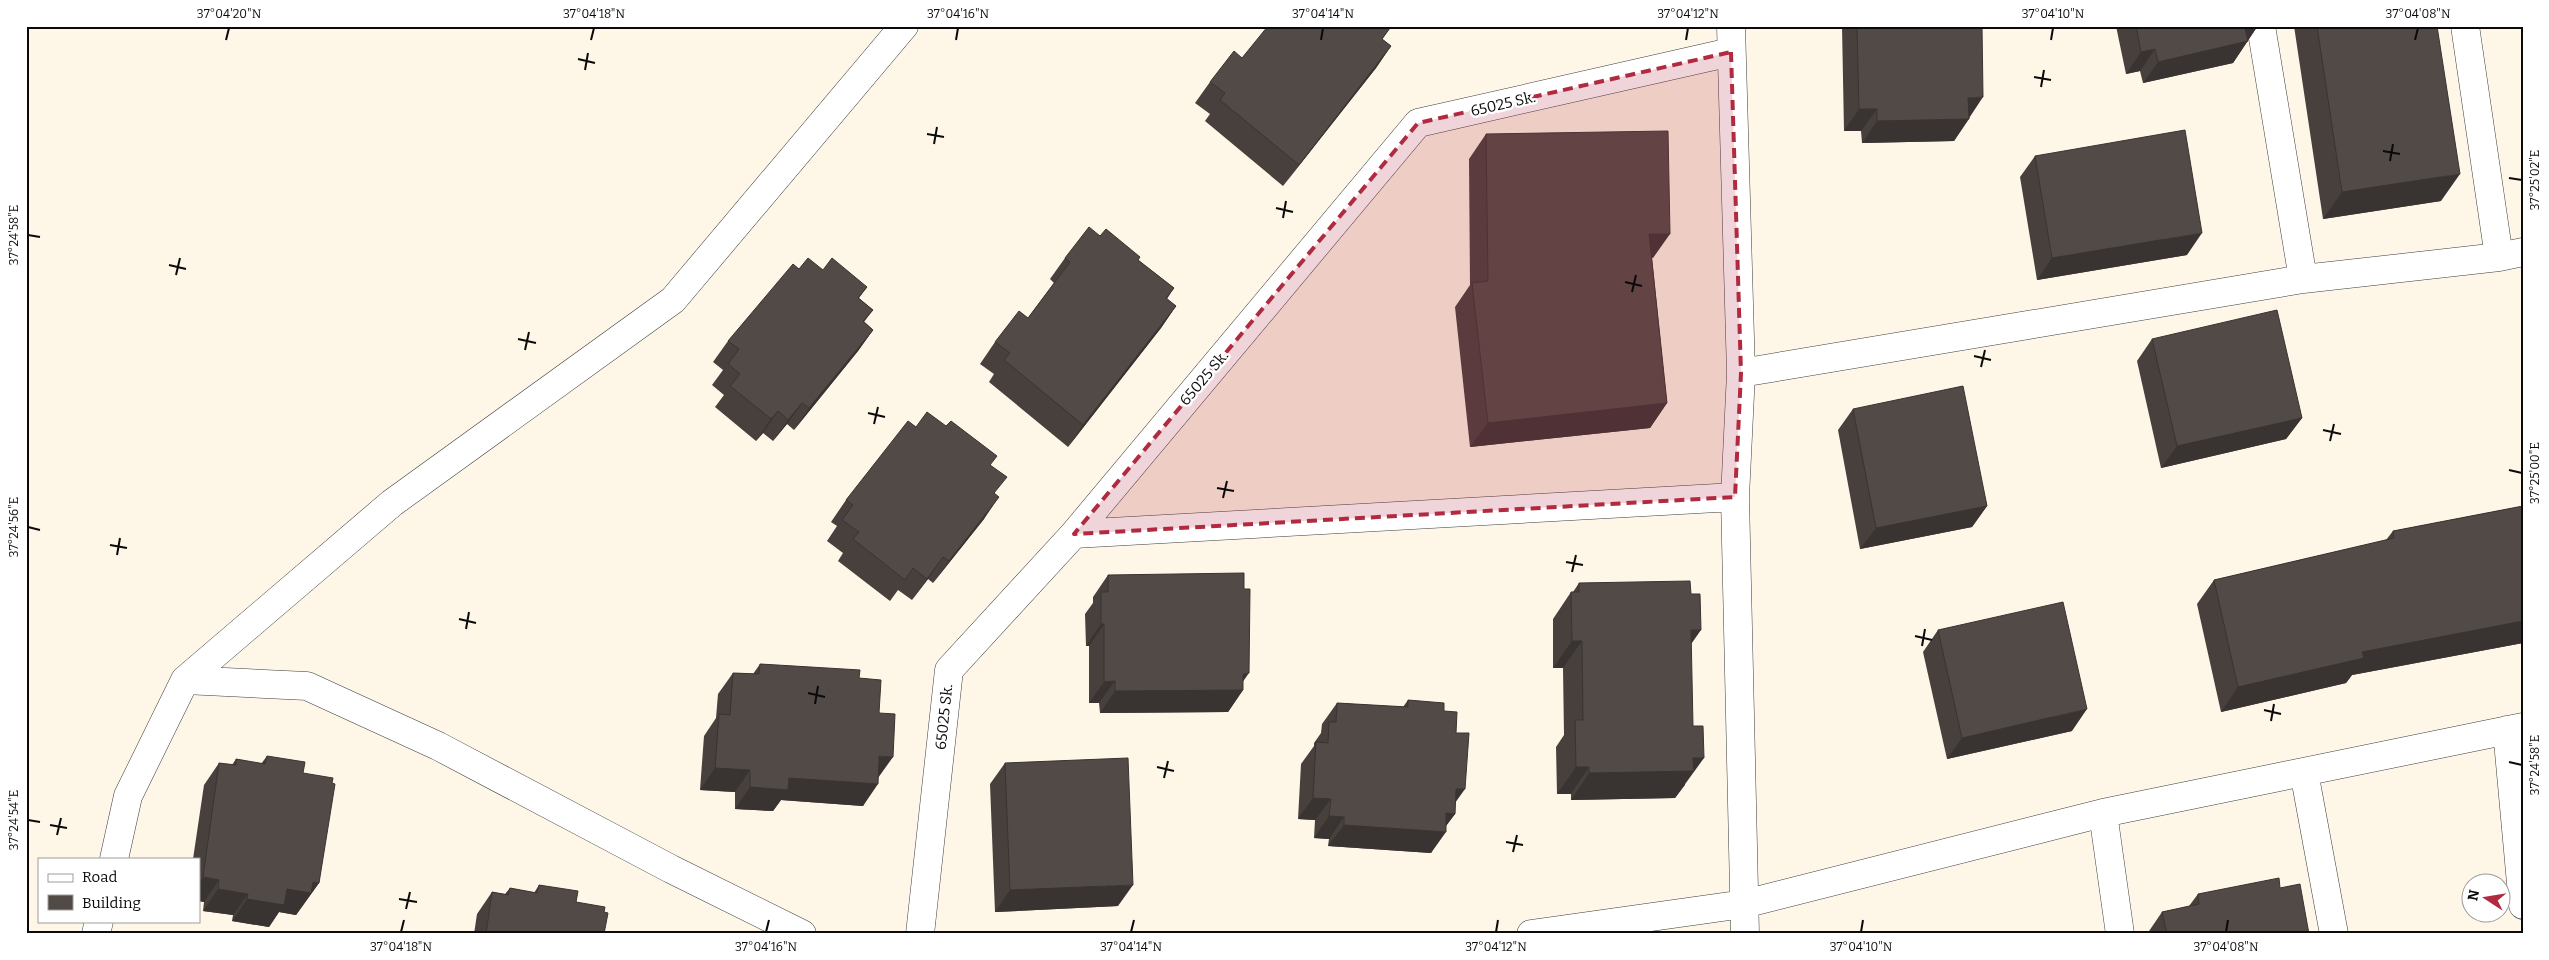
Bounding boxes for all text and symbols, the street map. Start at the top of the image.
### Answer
text: 37°04'20"N [197,7,262,21]
text: 37°04'18"N [563,7,625,21]
text: 37°04'16"N [927,7,990,21]
text: 37°04'14"N [1292,7,1355,21]
text: 37°04'12"N [1657,7,1719,21]
text: 37°04'10"N [2022,7,2085,21]
text: 37°04'08"N [2386,7,2451,21]
street label: 65025 Sk. [1469,88,1537,120]
text: 37°25'02"E [2528,150,2542,210]
text: 37°24'58"E [7,205,21,265]
street label: 65025 Sk. [1176,347,1232,409]
text: 37°25'00"E [2528,442,2542,504]
text: 37°24'56"E [7,497,21,557]
street label: 65025 Sk. [932,683,956,751]
text: 37°24'58"E [2528,735,2542,795]
text: 37°24'54"E [7,790,21,850]
legend [38,858,200,922]
text: Road [82,868,117,886]
north arrow [2462,872,2512,922]
text: N [2464,888,2483,902]
text: Building [82,894,141,912]
text: 37°04'18"N [370,940,432,954]
text: 37°04'16"N [735,940,798,954]
text: 37°04'14"N [1100,940,1163,954]
text: 37°04'12"N [1465,940,1527,954]
text: 37°04'10"N [1830,940,1893,954]
text: 37°04'08"N [2194,940,2259,954]

